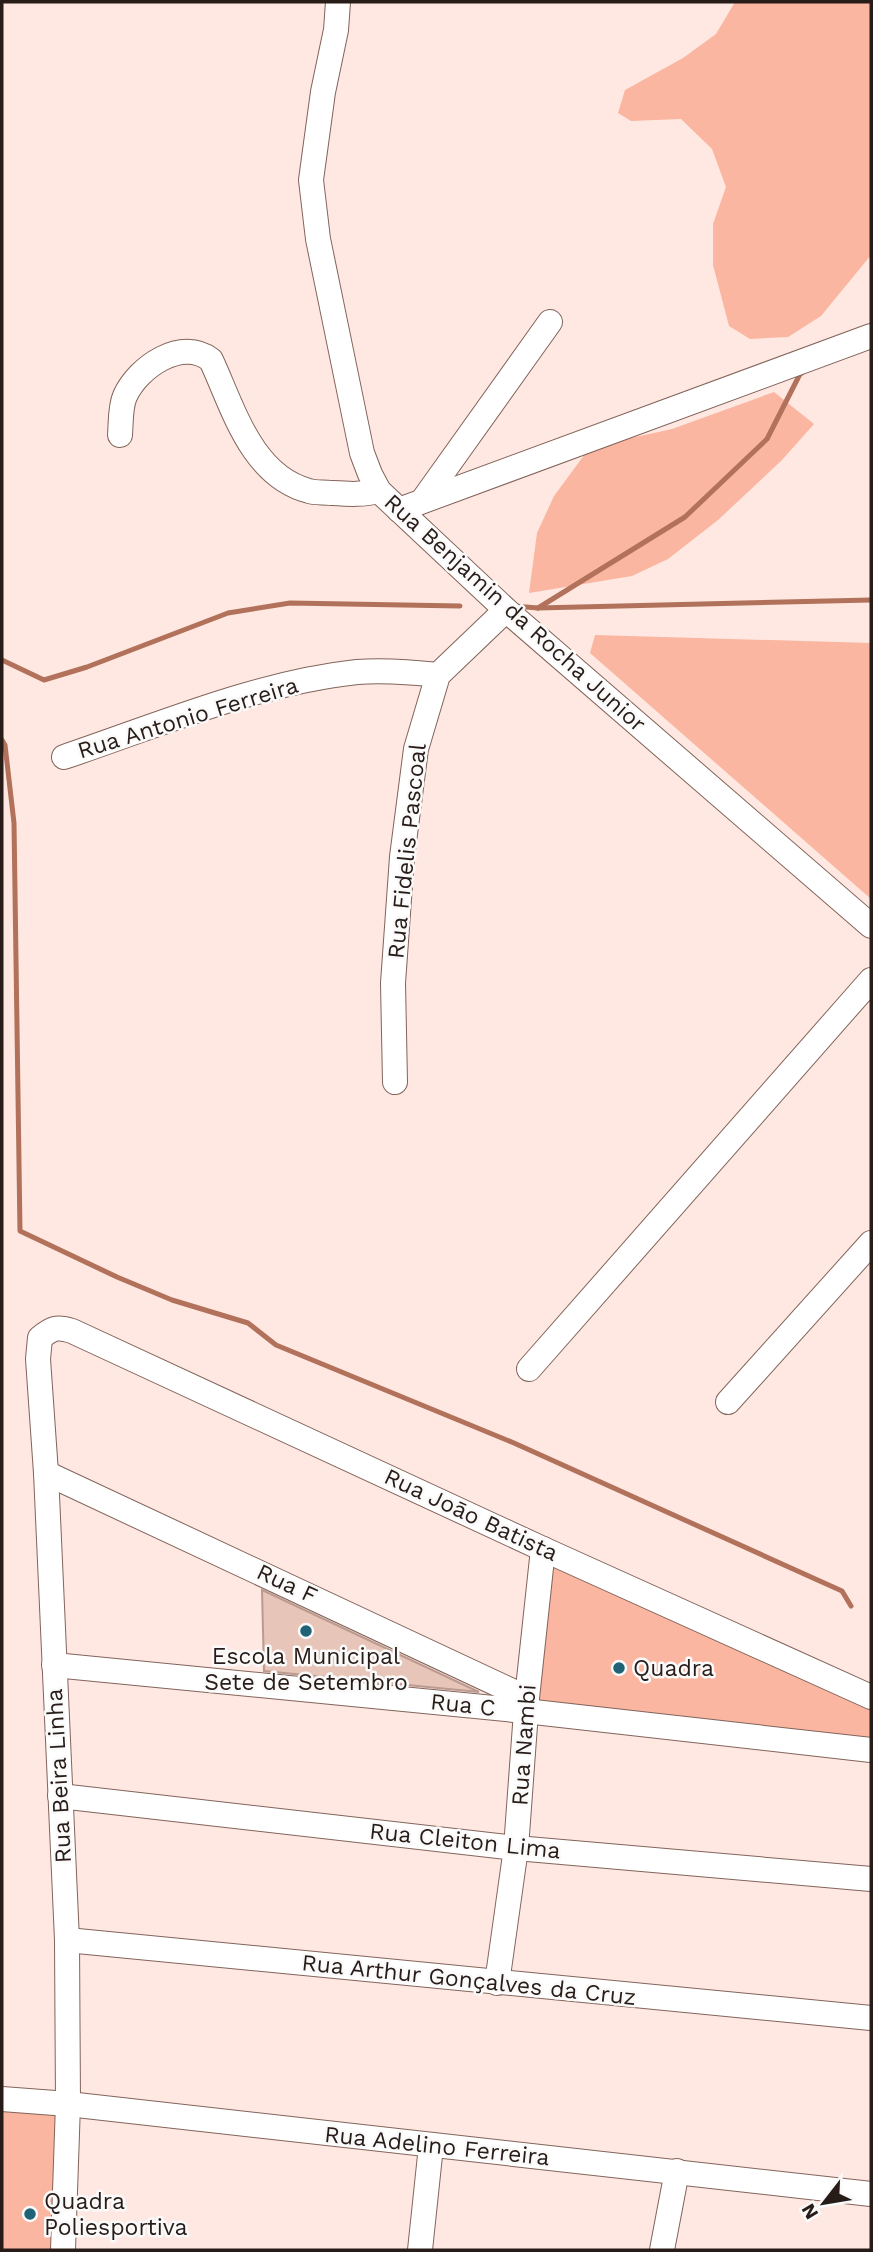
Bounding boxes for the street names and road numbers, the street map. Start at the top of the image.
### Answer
street label: Rua Benjamin da Rocha Junior [379,488,651,738]
street label: Rua Antonio Ferreira [74,672,302,764]
street label: Rua Fidelis Pascoal [382,742,432,960]
street label: Rua Joāo Batista [380,1463,562,1567]
street label: Rua F [252,1558,322,1610]
street label: Rua Nambi [506,1683,542,1807]
street label: Rua Beira Linha [41,1688,77,1864]
street label: Rua C [429,1688,497,1722]
street label: Rua Cleiton Lima [368,1818,562,1864]
street label: Rua Arthur Gonçalves da Cruz [300,1949,638,2011]
street label: Rua Adelino Ferreira [323,2121,551,2171]

